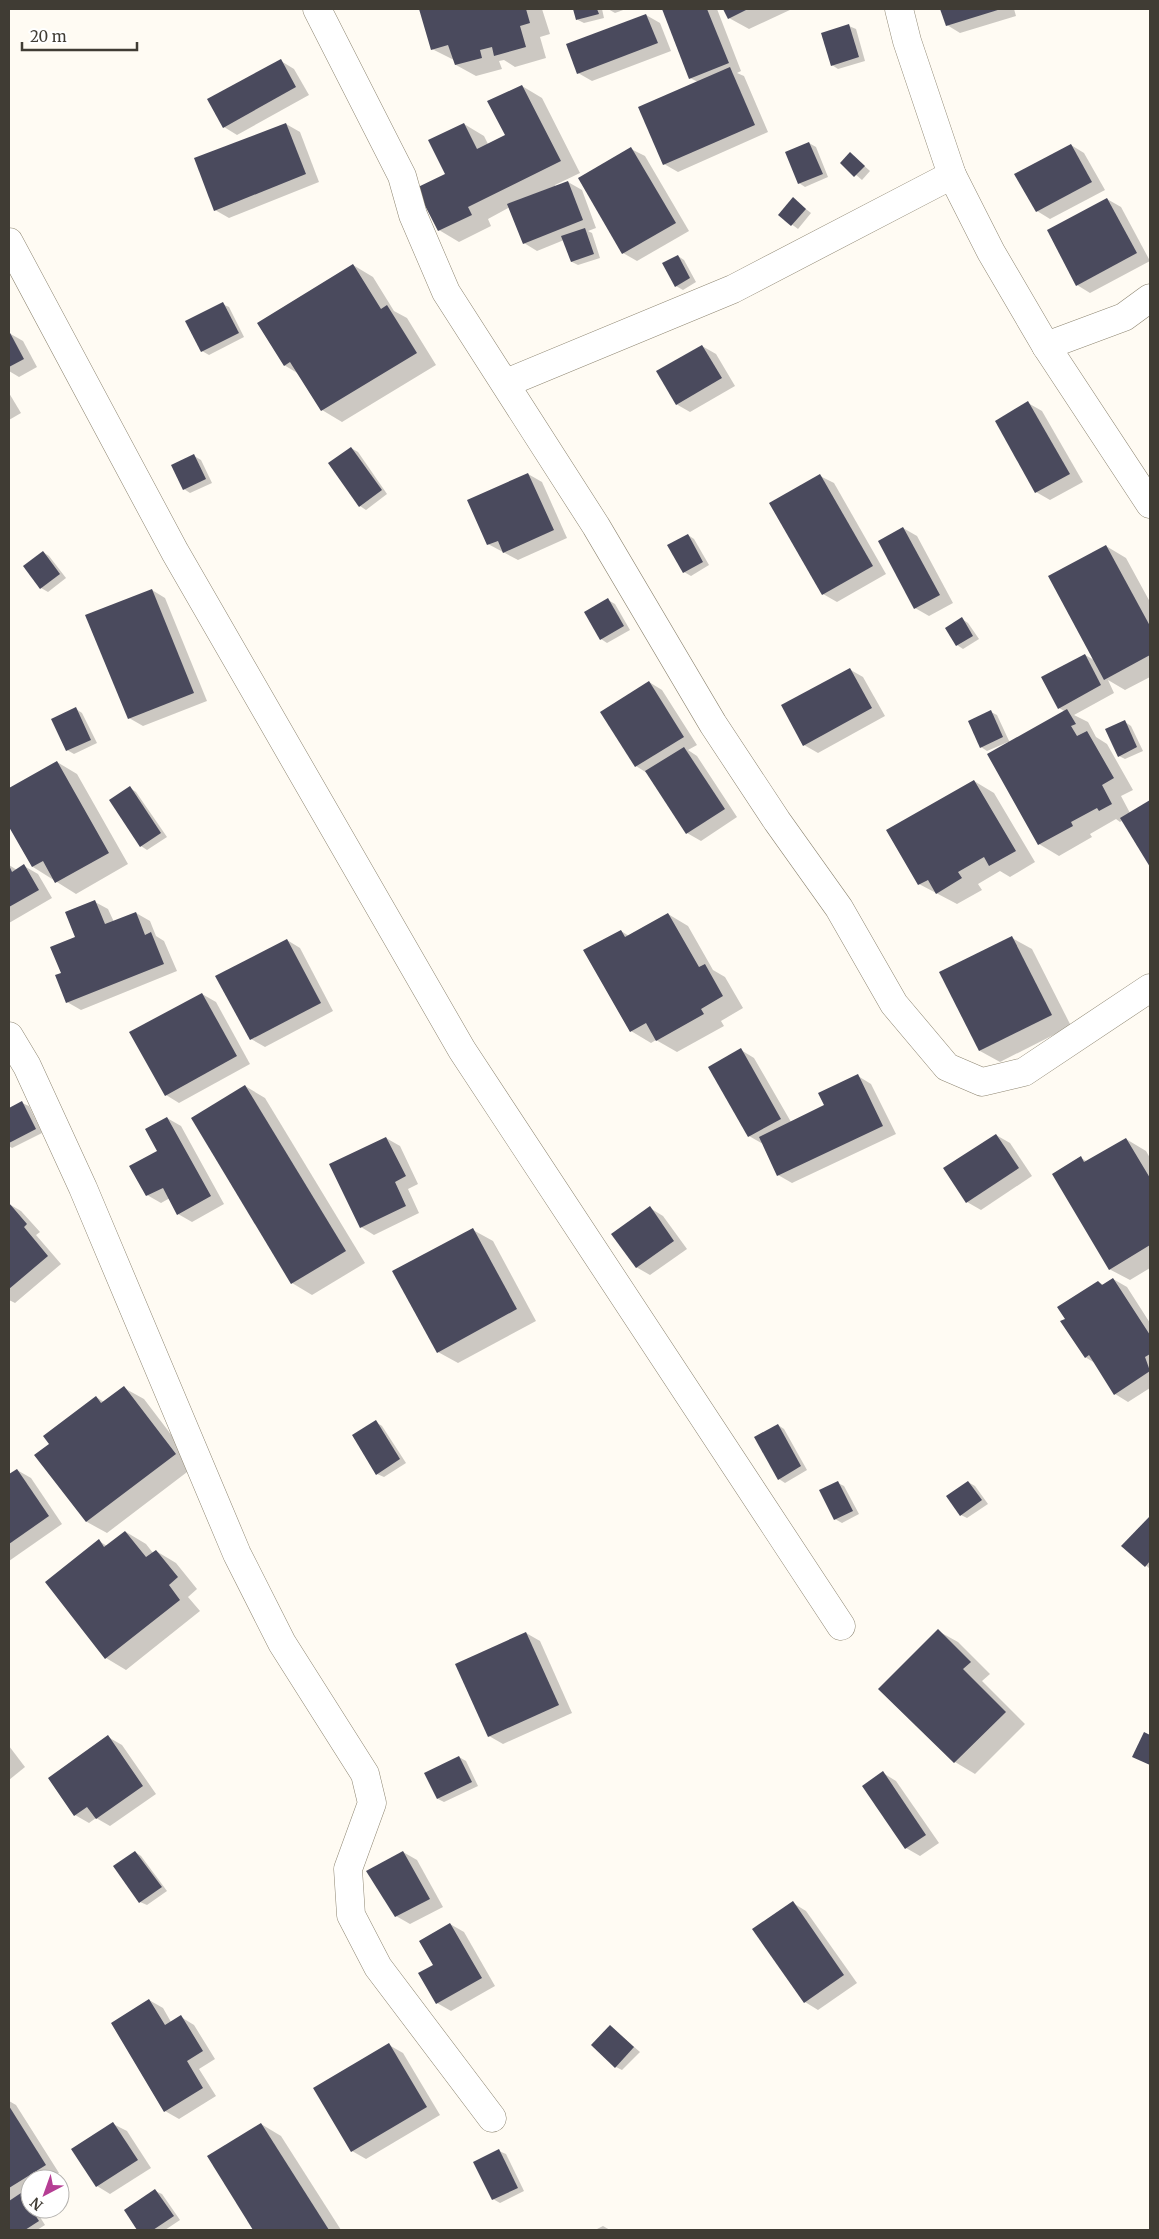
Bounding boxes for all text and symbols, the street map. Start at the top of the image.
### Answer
scale bar [22,20,138,52]
text: 20 m [30,27,67,46]
north arrow [20,2169,70,2219]
text: N [26,2193,47,2214]

